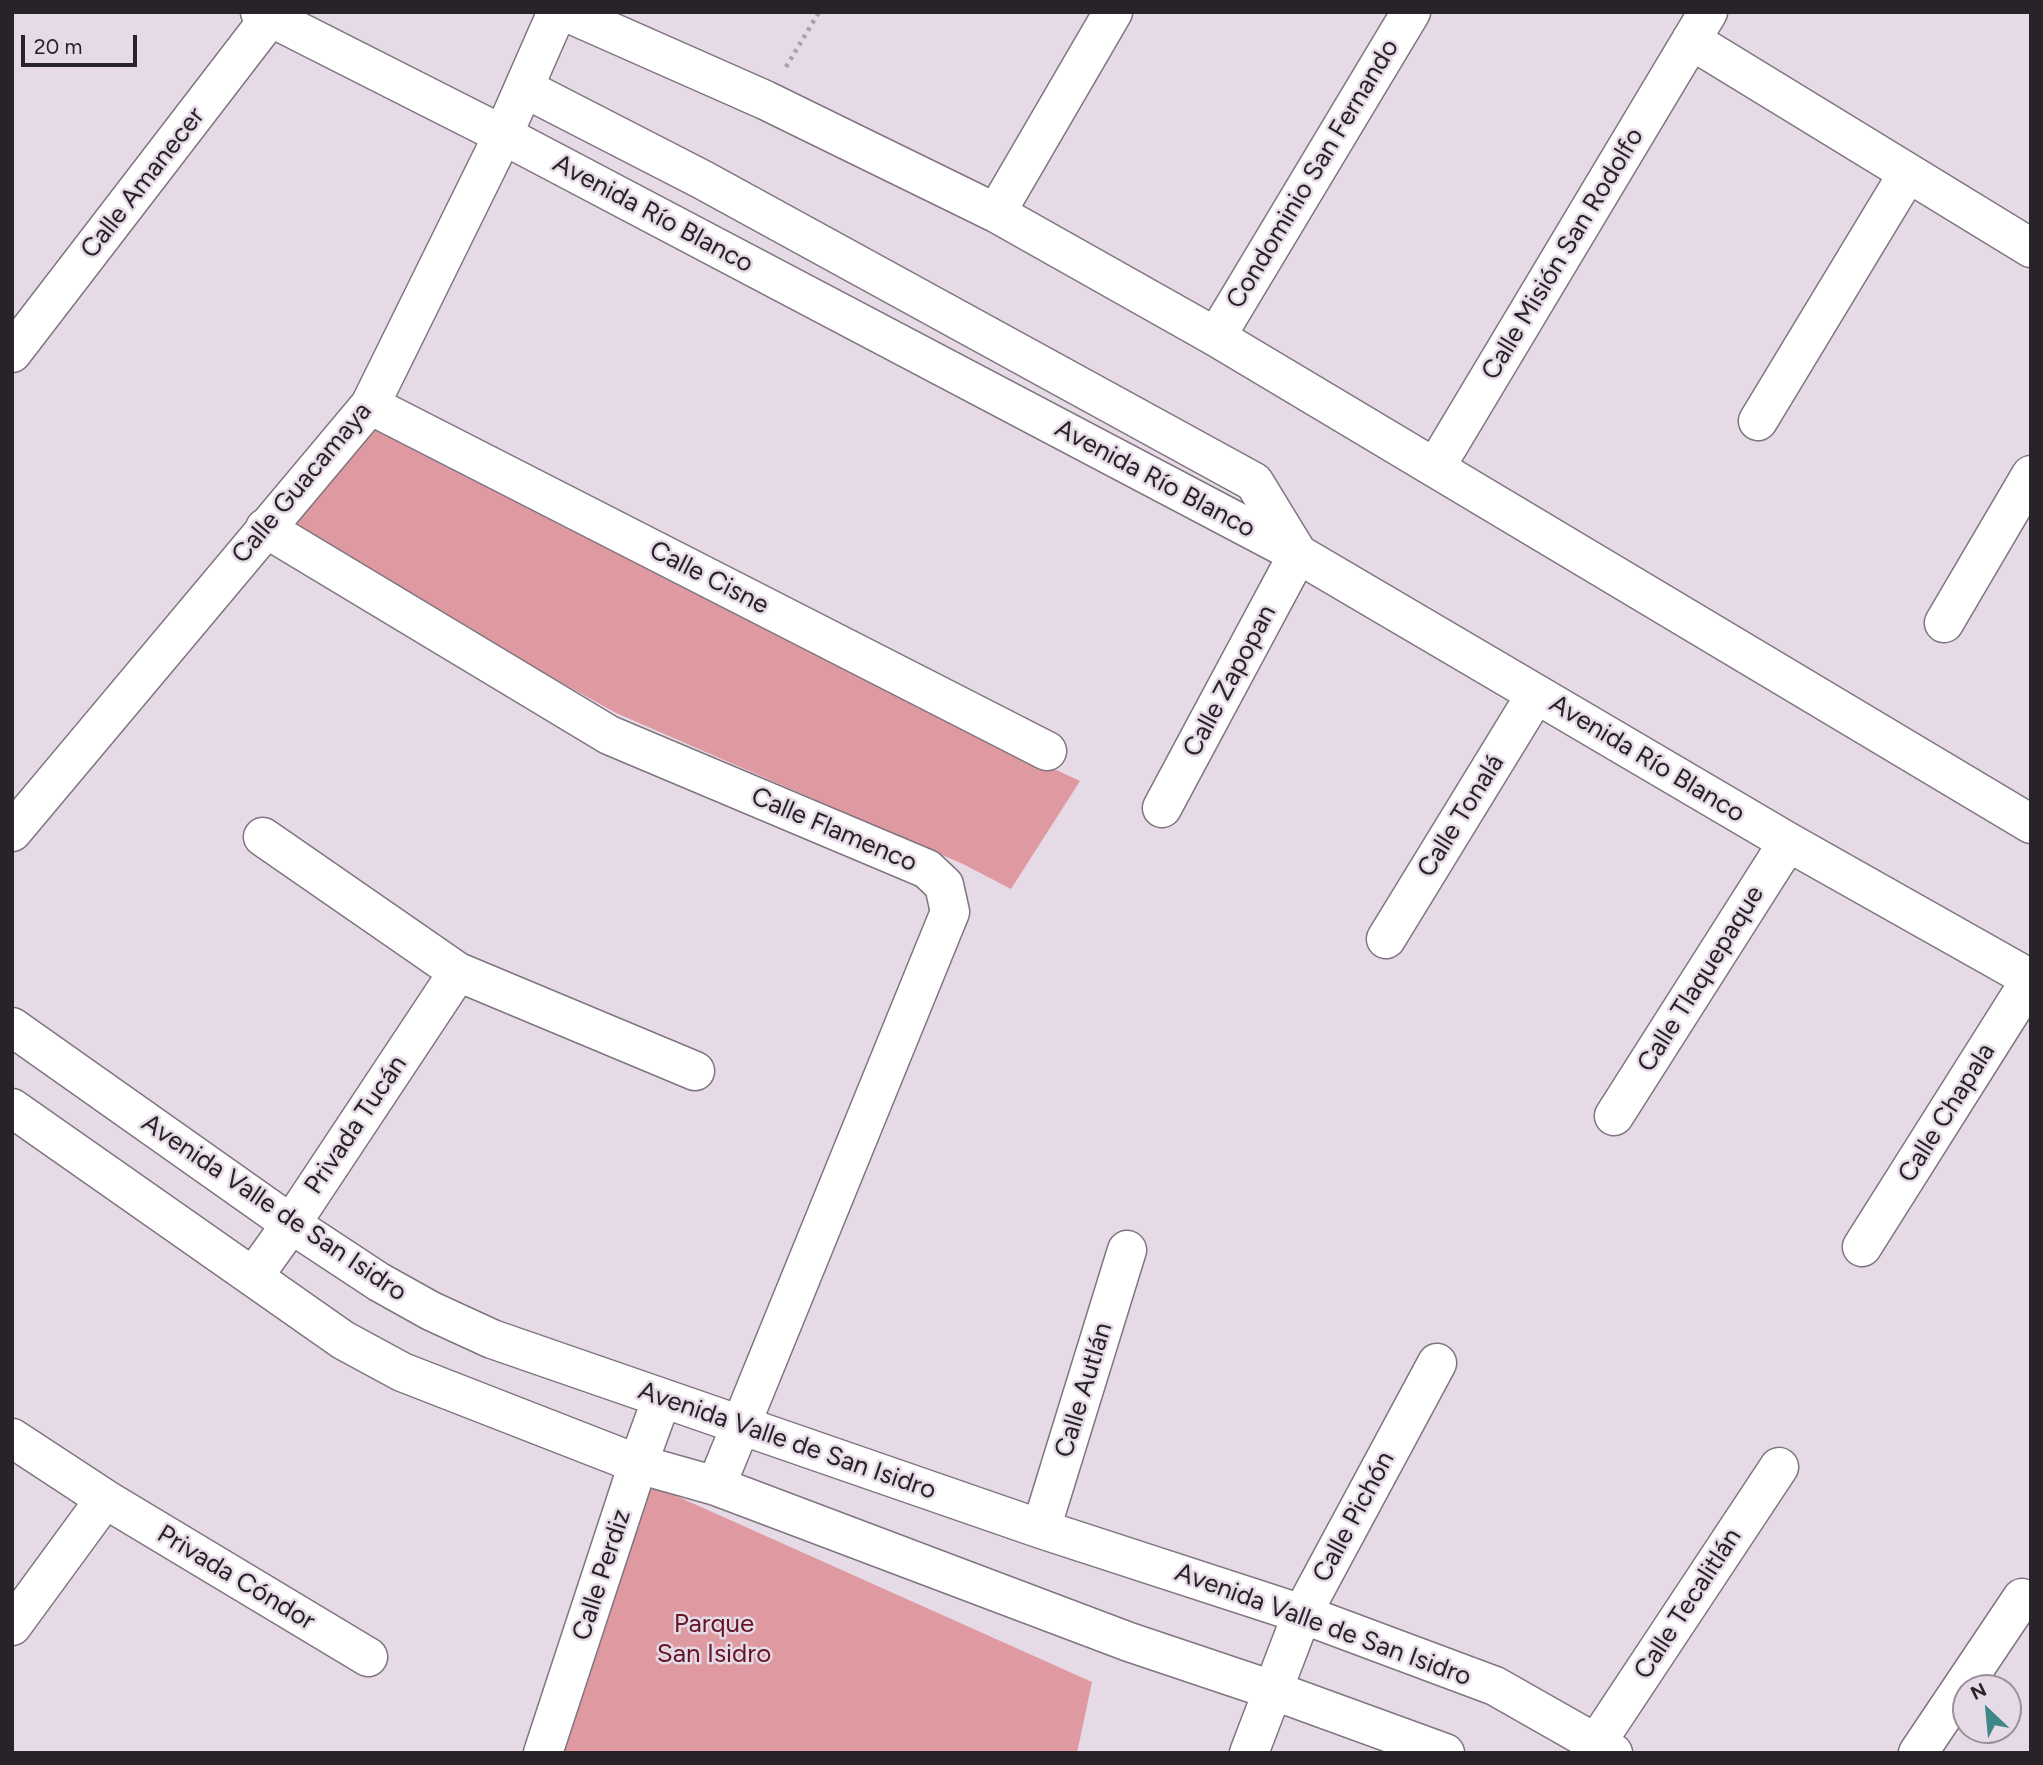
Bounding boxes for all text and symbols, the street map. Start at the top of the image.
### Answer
scale bar [24,21,140,65]
text: 20 m [34,34,82,59]
street label: Condominio San Fernando [1220,34,1406,314]
street label: Calle Amanecer [74,101,212,265]
street label: Calle Misión San Rodolfo [1475,122,1651,386]
street label: Avenida Río Blanco [547,148,759,280]
street label: Calle Guacamaya [226,396,378,570]
street label: Avenida Río Blanco [1049,413,1261,545]
street label: Calle Cisne [644,535,774,621]
street label: Calle Zapopan [1177,600,1283,762]
street label: Avenida Río Blanco [1544,688,1750,830]
street label: Calle Tonalá [1411,749,1511,883]
street label: Calle Flamenco [746,781,922,879]
street label: Calle Tlaquepaque [1631,880,1771,1078]
street label: Calle Chapala [1892,1038,2002,1188]
street label: Privada Tucán [298,1050,414,1200]
street label: Avenida Valle de San Isidro [136,1108,412,1308]
street label: Calle Autlán [1049,1319,1119,1461]
street label: Avenida Valle de San Isidro [634,1375,940,1507]
street label: Calle Pichón [1307,1446,1401,1588]
street label: Calle Perdiz [566,1506,638,1644]
street label: Privada Cóndor [151,1519,321,1637]
street label: Calle Tecalitlán [1628,1523,1748,1685]
street label: Avenida Valle de San Isidro [1171,1557,1475,1693]
park label: Parque San Isidro [657,1608,771,1670]
north arrow [1952,1674,2022,1744]
text: N [1967,1678,1990,1705]

